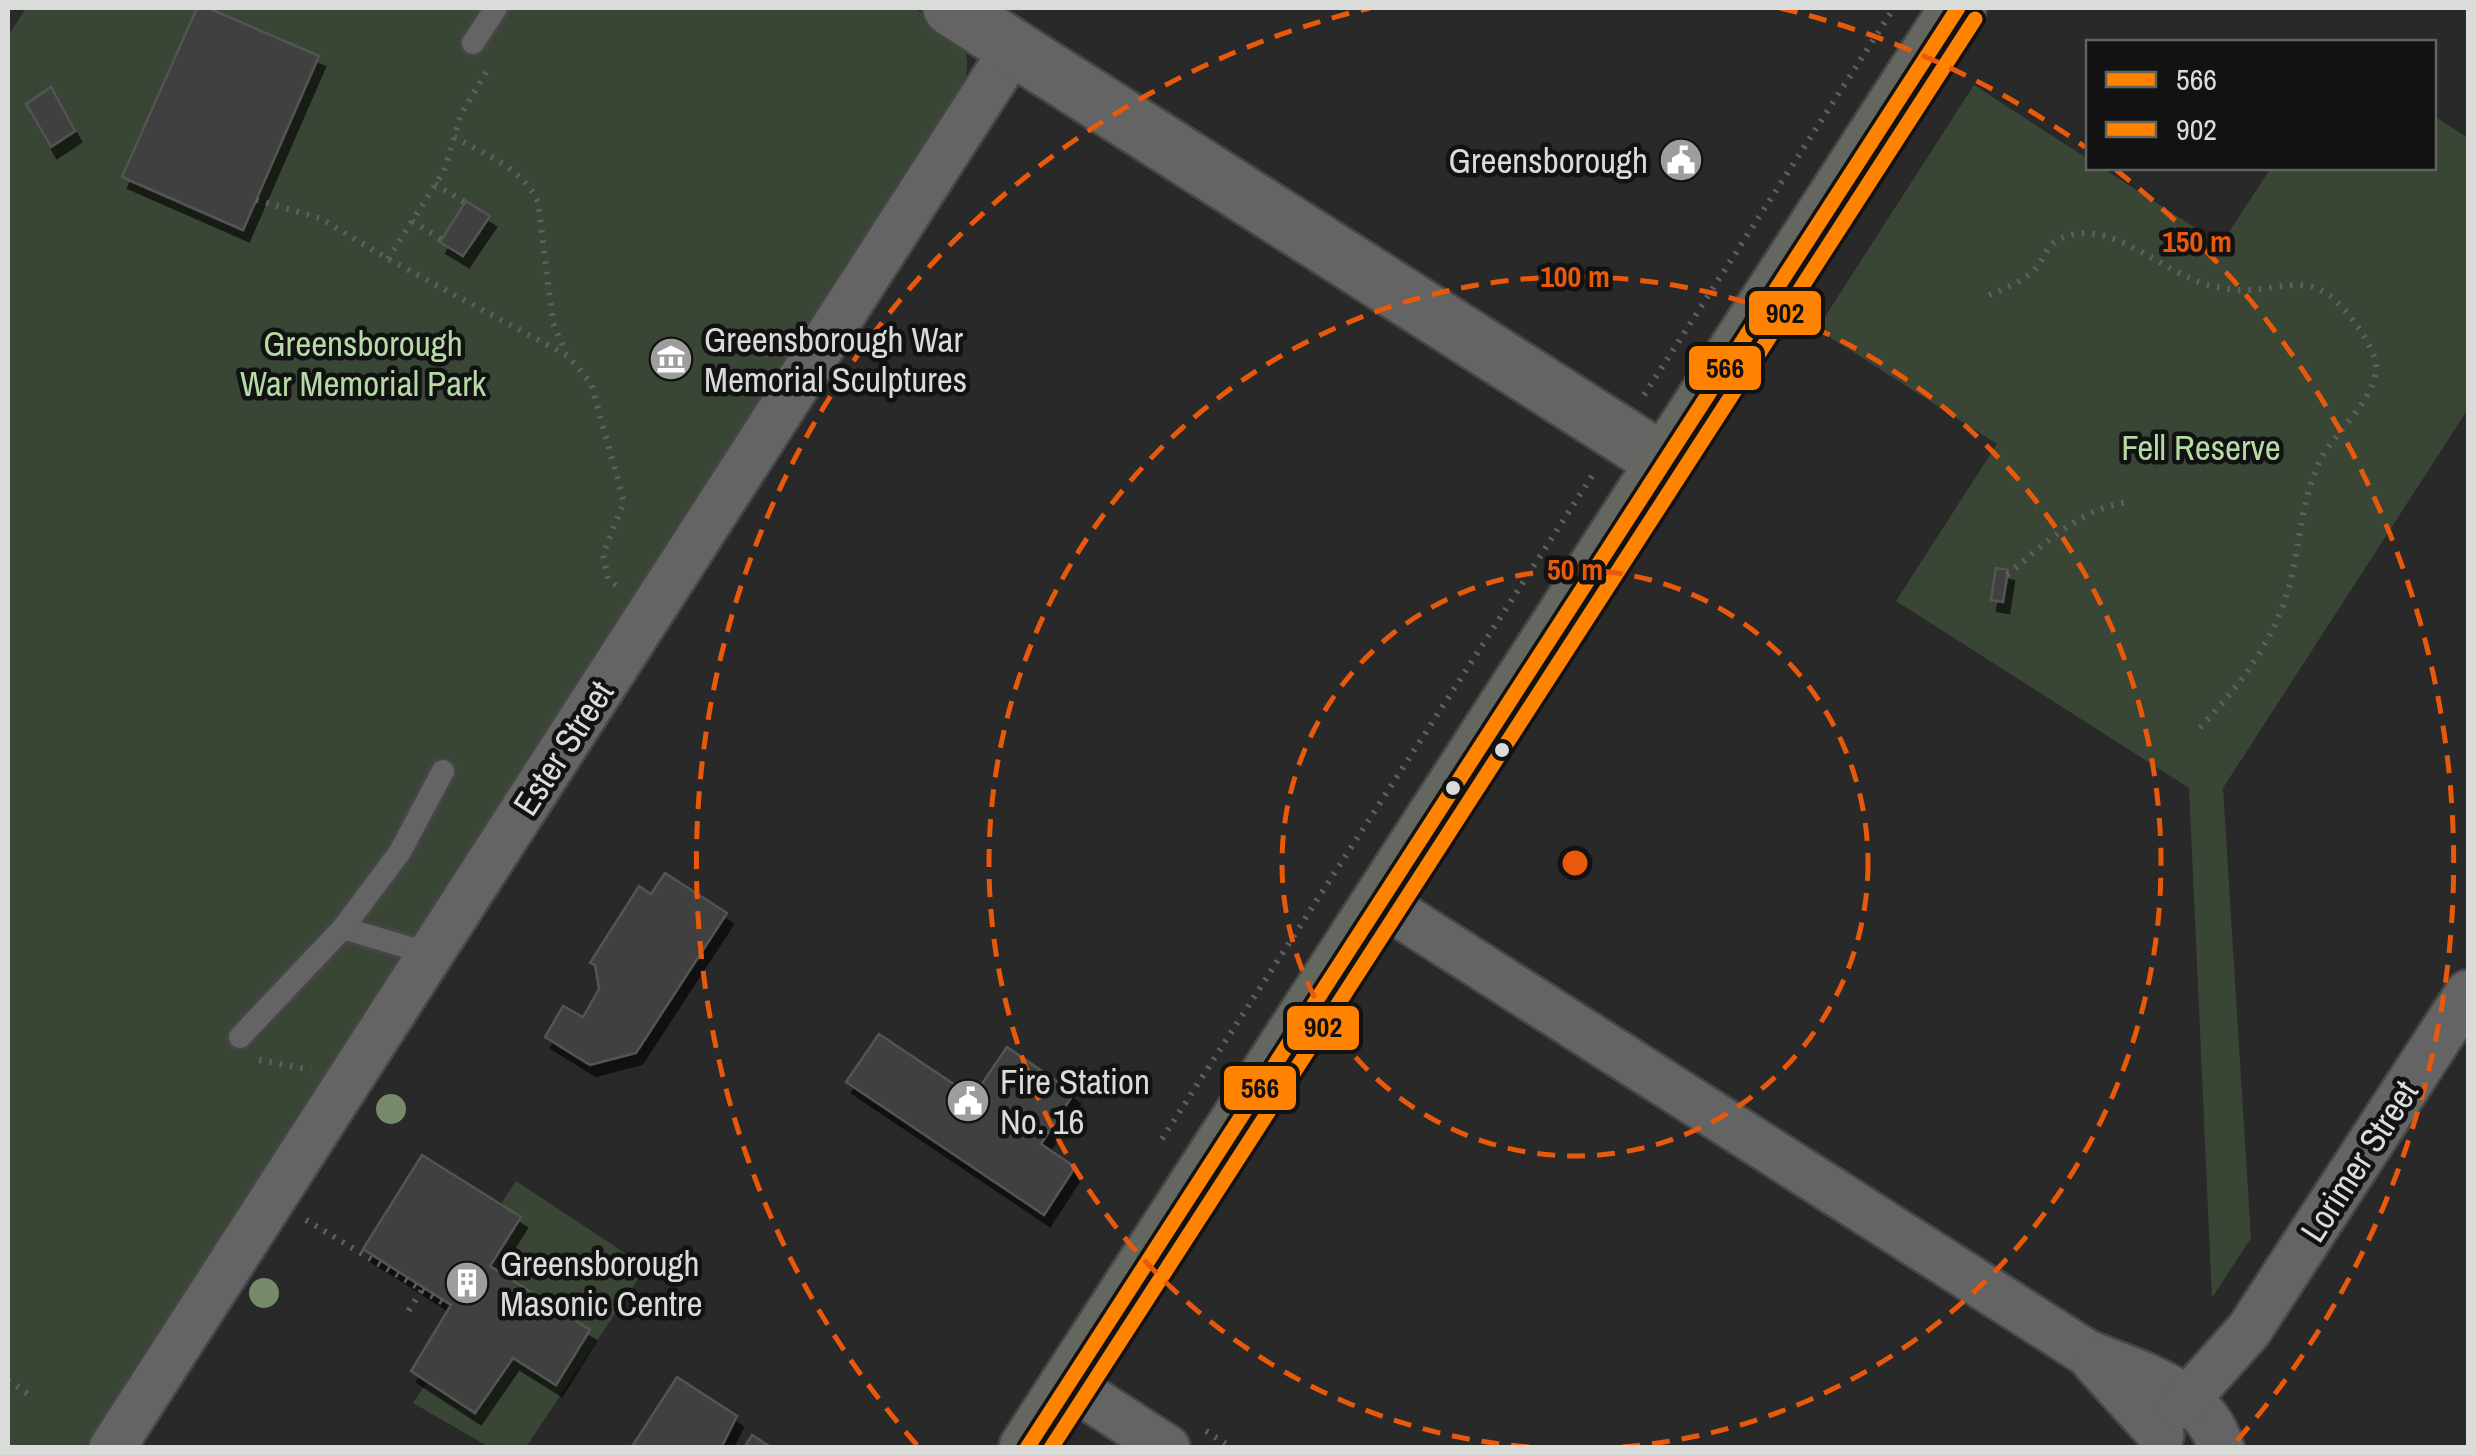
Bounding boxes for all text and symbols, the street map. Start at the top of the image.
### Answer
legend [2086,40,2436,170]
text: 566 [2176,59,2217,99]
text: 902 [2176,109,2217,149]
place label: Greensborough [1449,137,1648,184]
public building icon: Greensborough [1658,137,1704,183]
text: 150 m [2162,221,2232,261]
text: 100 m [1540,256,1610,296]
line badge: 902 [1747,289,1823,337]
text: 902 [1766,294,1804,332]
place label: Greensborough War Memorial Sculptures [704,316,967,403]
park label: Greensborough War Memorial Park [240,320,487,407]
museum icon: Greensborough War Memorial Sculptures [648,336,694,382]
line badge: 566 [1687,344,1763,392]
text: 566 [1706,349,1744,387]
park label: Fell Reserve [2121,424,2281,471]
text: 50 m [1547,549,1603,589]
street label: Ester Street [502,672,624,824]
unlabelled marker [1492,740,1512,760]
unlabelled marker [1443,778,1463,798]
centre of rings [1557,845,1593,881]
line badge: 902 [1285,1004,1361,1052]
text: 902 [1304,1008,1342,1046]
place label: Fire Station No. 16 [1000,1058,1150,1145]
line badge: 566 [1222,1064,1298,1112]
text: 566 [1241,1069,1279,1107]
street label: Lorimer Street [2289,1071,2429,1251]
public building icon: Fire Station No. 16 [945,1078,991,1124]
place label: Greensborough Masonic Centre [500,1240,703,1327]
building icon: Greensborough Masonic Centre [444,1260,490,1306]

